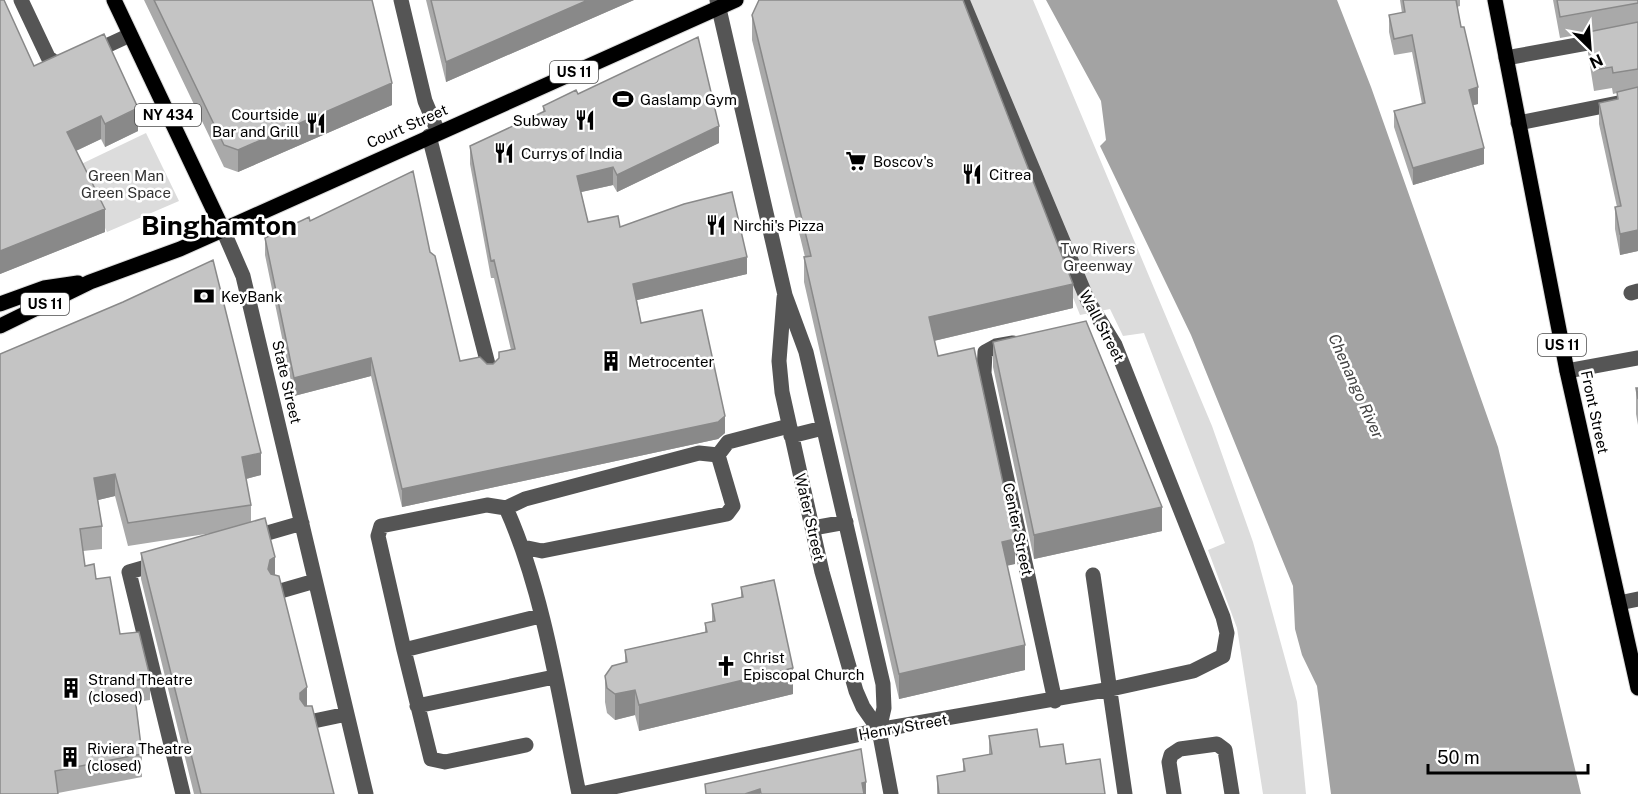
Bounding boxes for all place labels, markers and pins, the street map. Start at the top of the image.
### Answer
sports icon: Gaslamp Gym [611,87,635,111]
place label: Gaslamp Gym [640,91,737,108]
place label: Courtside Bar and Grill [212,106,299,140]
restaurant icon: Subway [573,108,597,132]
restaurant icon: Courtside Bar and Grill [304,111,328,135]
place label: Subway [513,112,568,129]
restaurant icon: Currys of India [492,141,516,165]
place label: Currys of India [521,145,623,162]
supermarket icon: Boscov's [844,149,868,173]
place label: Boscov's [873,153,933,170]
restaurant icon: Citrea [960,162,984,186]
place label: Citrea [989,166,1031,183]
restaurant icon: Nirchi's Pizza [704,213,728,237]
place label: Nirchi's Pizza [733,217,824,234]
bank icon: KeyBank [192,284,216,308]
place label: KeyBank [221,288,283,305]
building icon: Metrocenter [599,349,623,373]
place label: Metrocenter [628,353,714,370]
place label: Christ Episcopal Church [743,649,864,683]
church icon: Christ Episcopal Church [714,654,738,678]
place label: Strand Theatre (closed) [88,671,193,705]
building icon: Strand Theatre (closed) [59,676,83,700]
place label: Riviera Theatre (closed) [87,740,192,774]
building icon: Riviera Theatre (closed) [58,745,82,769]

